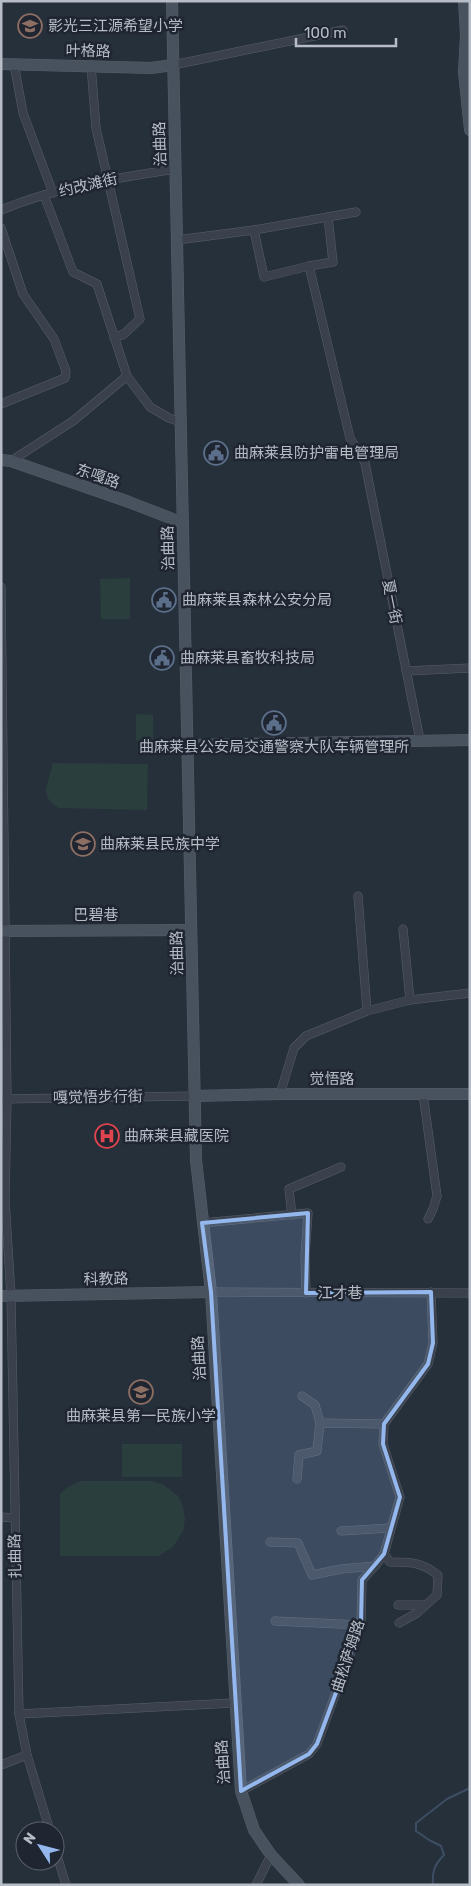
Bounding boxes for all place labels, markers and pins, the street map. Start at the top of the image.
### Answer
school or university icon: 影光三江源希望小学 [17,13,43,39]
place label: 影光三江源希望小学 [48,17,183,35]
public building icon: 曲麻莱县防护雷电管理局 [203,440,229,466]
place label: 曲麻莱县防护雷电管理局 [234,444,399,462]
public building icon: 曲麻莱县森林公安分局 [151,587,177,613]
place label: 曲麻莱县森林公安分局 [182,591,332,609]
public building icon: 曲麻莱县畜牧科技局 [149,645,175,671]
place label: 曲麻莱县畜牧科技局 [180,649,315,667]
public building icon: 曲麻莱县公安局交通警察大队车辆管理所 [261,710,287,736]
place label: 曲麻莱县公安局交通警察大队车辆管理所 [139,738,409,756]
school or university icon: 曲麻莱县民族中学 [70,831,96,857]
place label: 曲麻莱县民族中学 [100,835,220,853]
hospital icon: 曲麻莱县藏医院 [94,1123,120,1149]
place label: 曲麻莱县藏医院 [124,1127,229,1145]
school or university icon: 曲麻莱县第一民族小学 [128,1379,154,1405]
place label: 曲麻莱县第一民族小学 [66,1407,216,1425]

